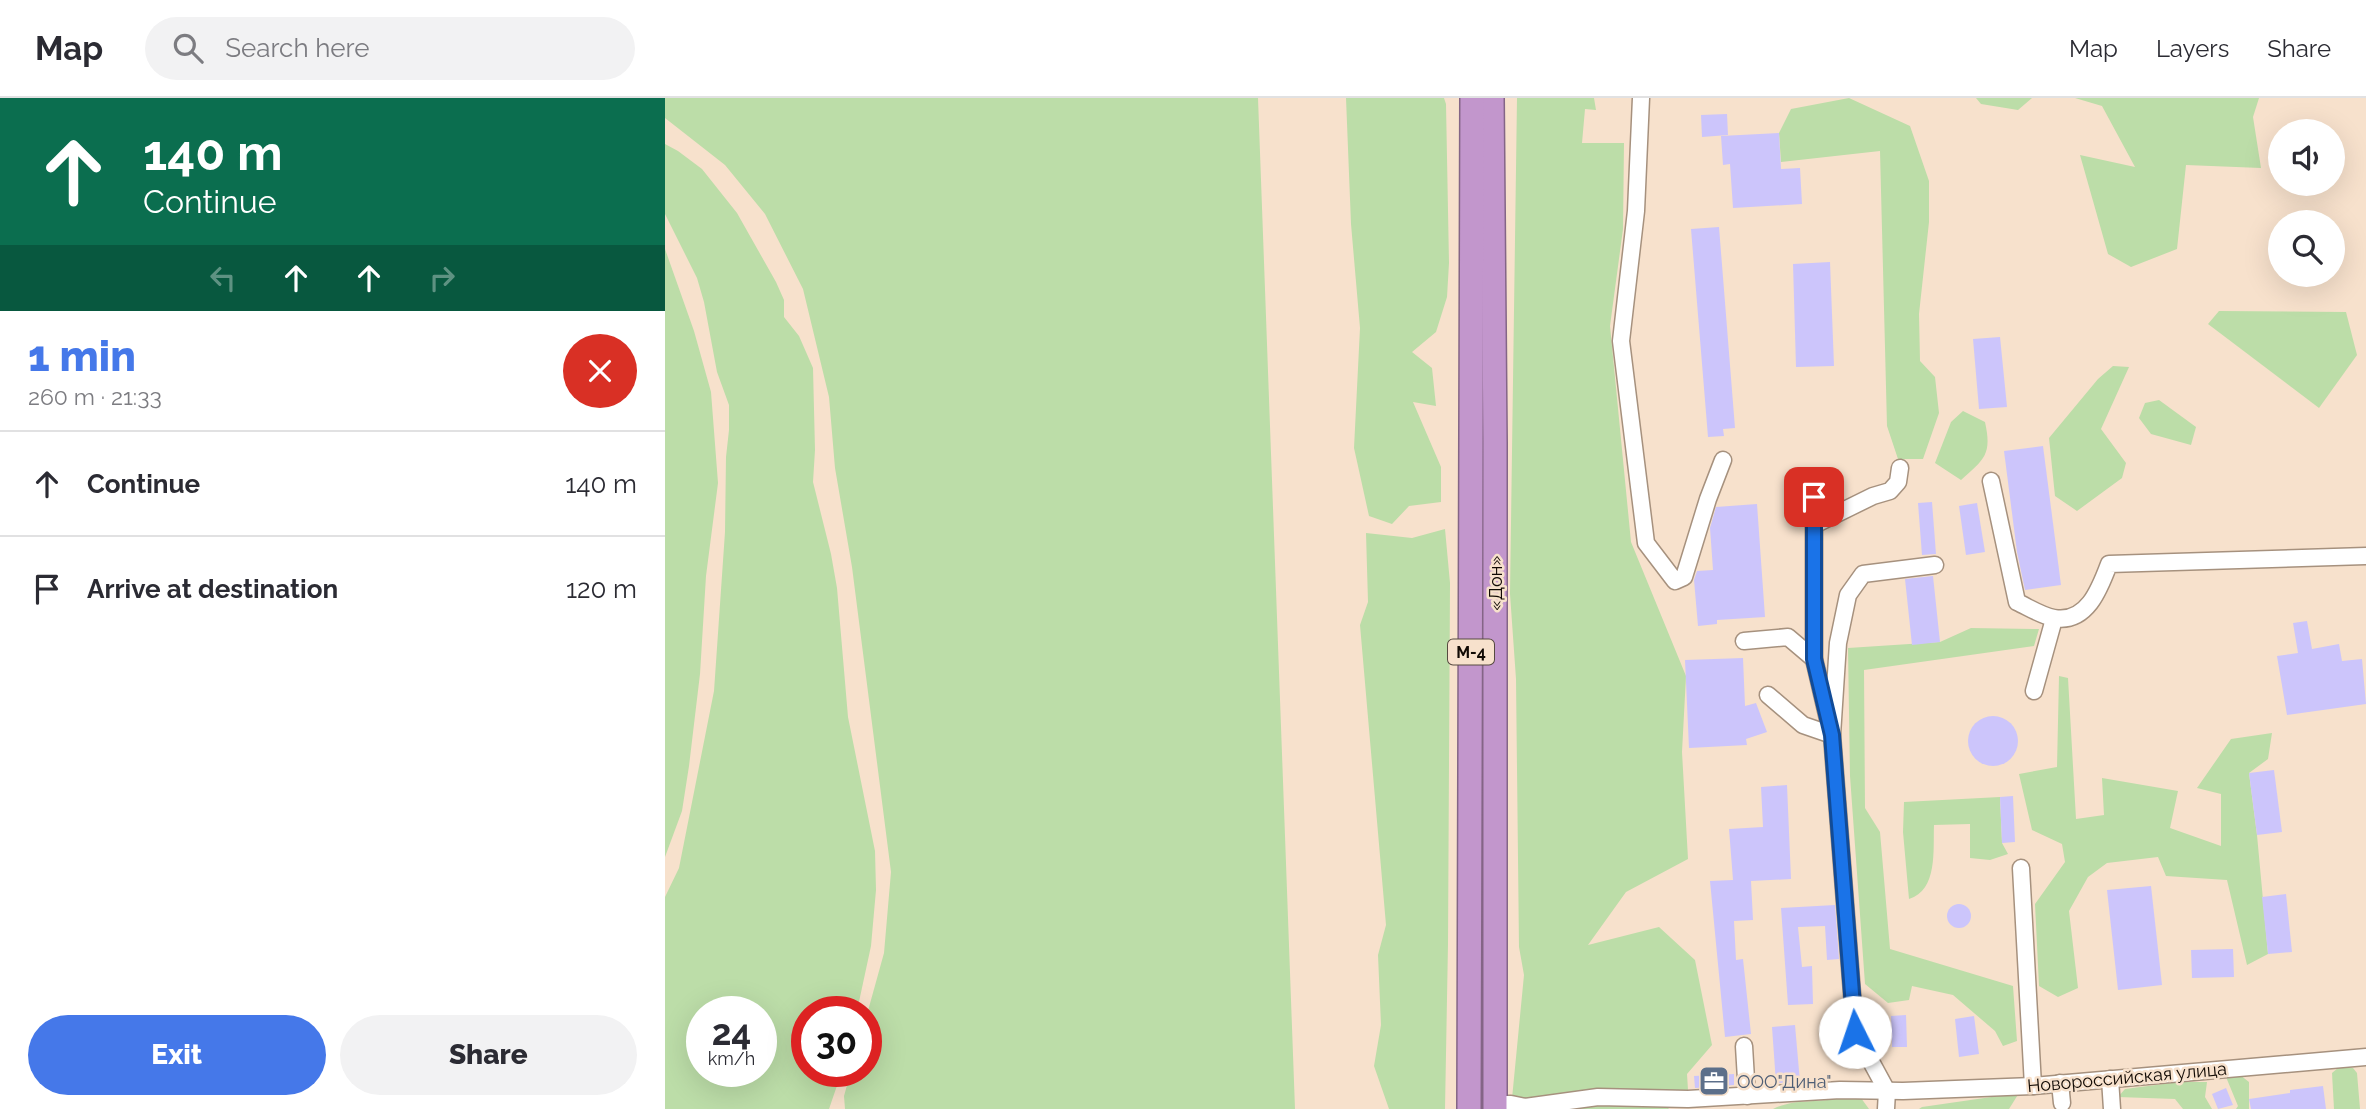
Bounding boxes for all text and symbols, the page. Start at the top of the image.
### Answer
search box [145,17,635,80]
text: Map [35,29,103,68]
icon: search [169,29,207,67]
text: Search here [225,33,370,63]
text: Map [2069,34,2118,63]
text: Layers [2156,34,2229,63]
text: Share [2267,34,2331,63]
map controls [2268,119,2345,287]
button: sound [2268,119,2345,196]
text: 140 m [143,124,283,181]
icon: ahead [28,126,119,217]
text: Continue [143,183,277,220]
button: search [2268,210,2345,287]
icon: left [204,259,242,297]
icon: ahead [277,259,315,297]
icon: ahead [350,259,388,297]
icon: right [423,259,461,297]
text: 1 min [28,332,136,381]
button: close [563,334,637,408]
text: 260 m · 21:33 [28,383,162,410]
icon: ahead [28,465,66,503]
pin [1784,467,1844,527]
text: Continue [87,469,200,499]
text: 140 m [565,469,637,499]
icon: arrive [1795,478,1833,516]
street label: «Дон» [1485,555,1506,611]
icon: arrive [28,570,66,608]
text: Arrive at destination [87,574,338,604]
text: 120 m [566,574,637,604]
road number: М-4 [1448,639,1494,664]
position arrow [1818,995,1892,1069]
speed limit sign: 30 [791,996,882,1087]
text: 24 [712,1012,751,1053]
button: Exit [28,1015,326,1095]
button: Share [340,1015,637,1095]
text: km/h [708,1048,755,1069]
street label: Новороссийская улица [2026,1058,2228,1096]
office icon: ООО"Дина" [1697,1064,1731,1098]
place label: ООО"Дина" [1737,1071,1832,1092]

